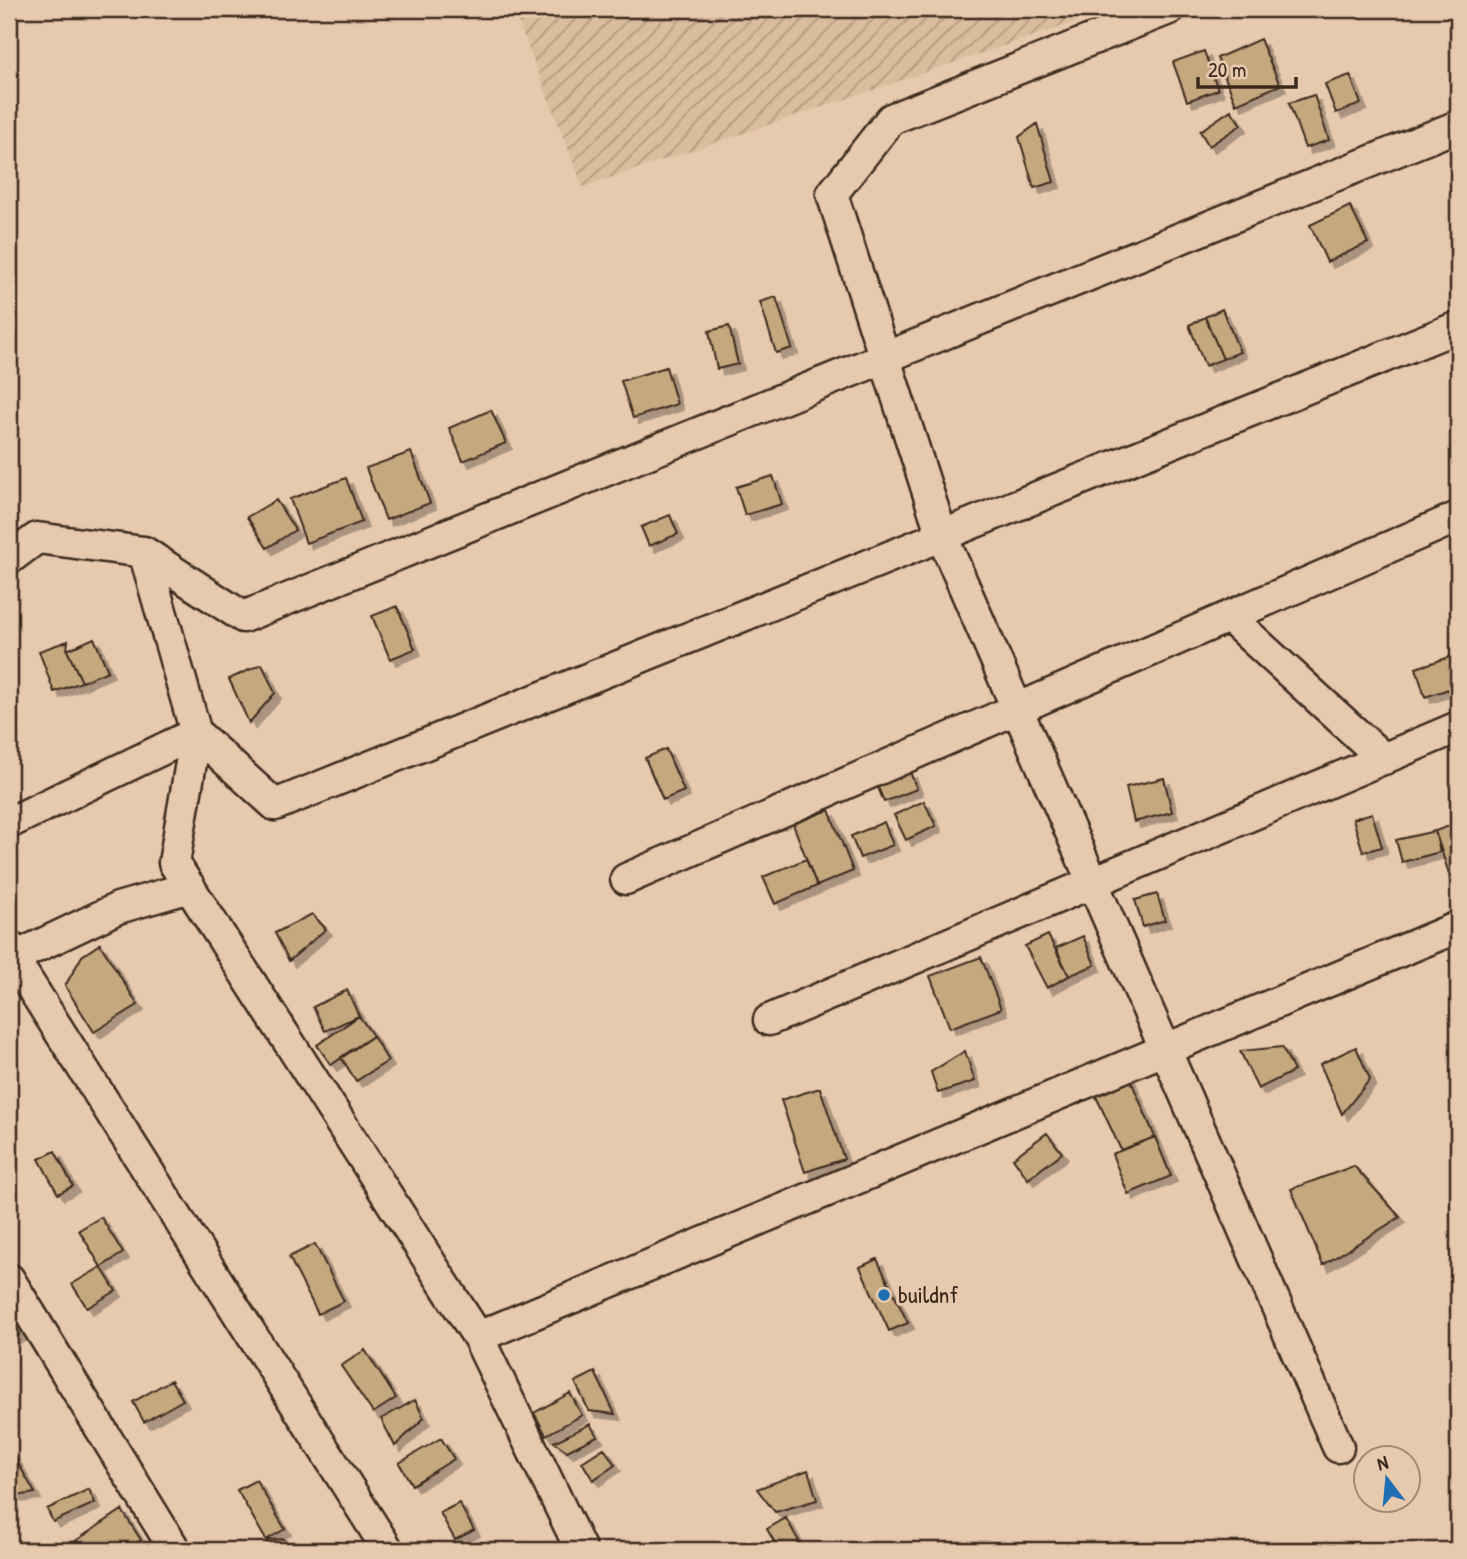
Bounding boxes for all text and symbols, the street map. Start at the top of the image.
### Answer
scale bar [1198,46,1296,90]
text: 20 m [1208,55,1246,84]
place label: buildnf [898,1278,958,1310]
marker: buildnf [876,1287,892,1303]
north arrow [1352,1444,1422,1514]
text: N [1374,1449,1391,1477]

